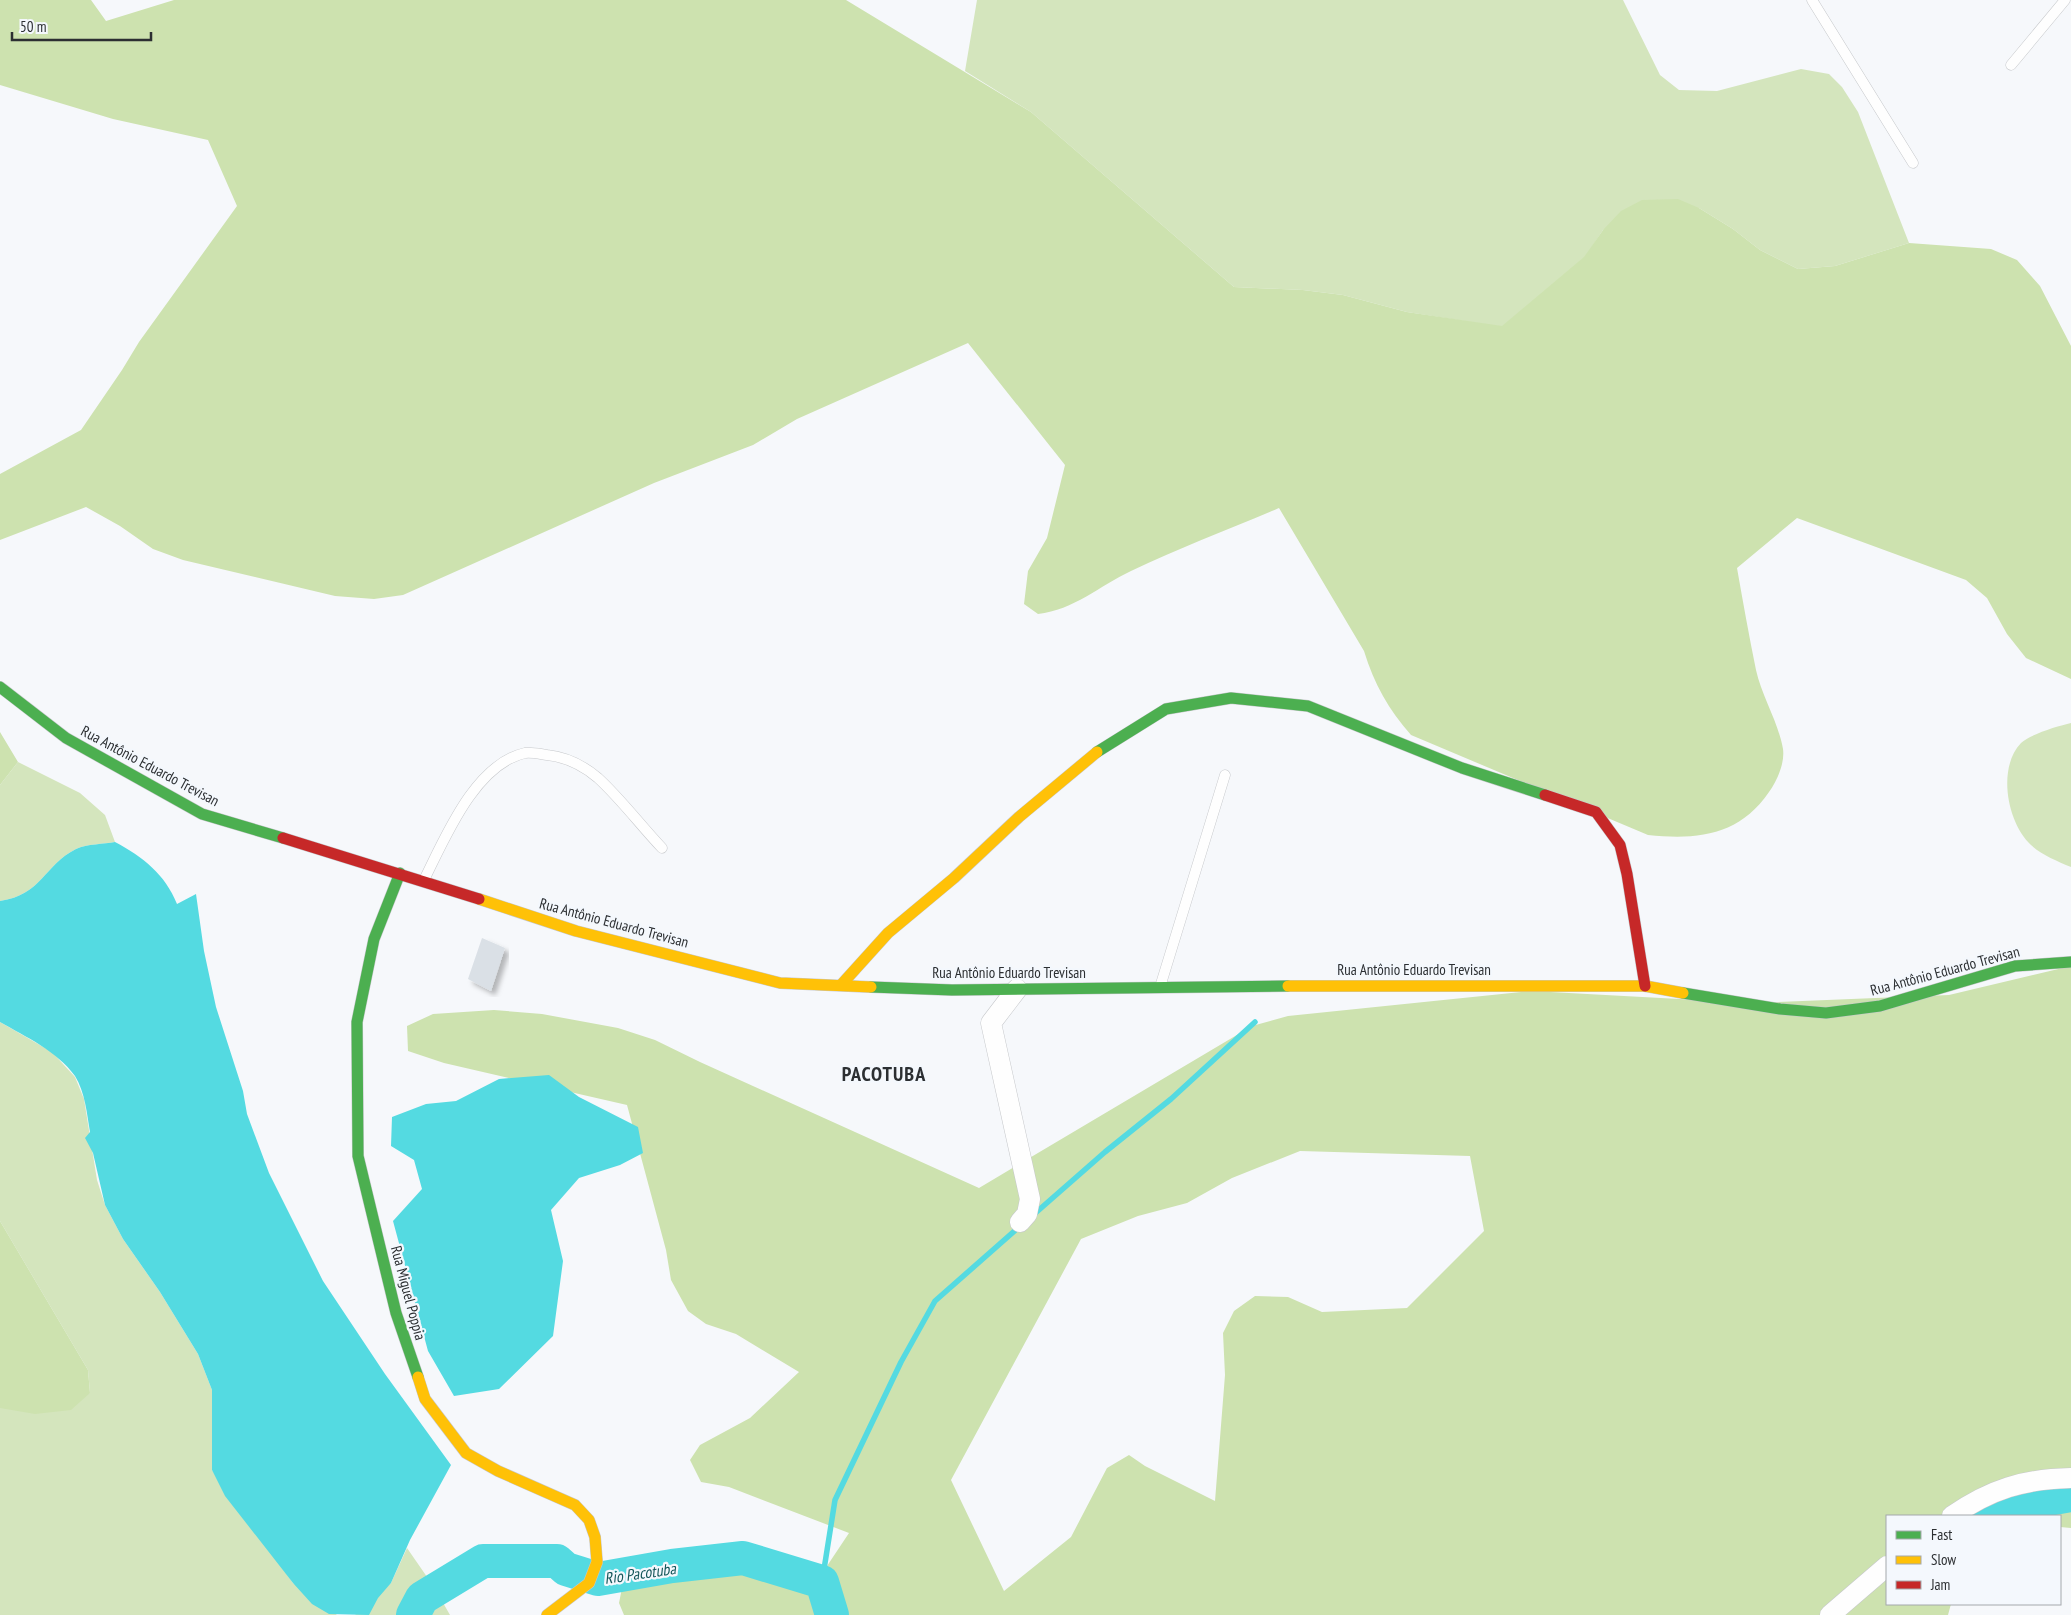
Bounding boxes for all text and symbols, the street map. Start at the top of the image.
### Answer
scale bar [12,10,151,42]
text: 50 m [20,17,46,36]
street label: Rua Antônio Eduardo Trevisan [78,721,223,810]
street label: Rua Antônio Eduardo Trevisan [537,893,691,952]
street label: Rua Antônio Eduardo Trevisan [1868,941,2022,1000]
street label: Rua Antônio Eduardo Trevisan [1337,960,1491,979]
street label: Rua Antônio Eduardo Trevisan [932,963,1086,982]
district label: PACOTUBA [842,1061,926,1087]
street label: Rua Miguel Poppia [387,1244,430,1342]
legend [1886,1515,2061,1605]
text: Fast [1931,1525,1952,1544]
text: Slow [1931,1550,1956,1569]
water label: Rio Pacotuba [603,1558,678,1588]
text: Jam [1930,1575,1950,1594]

